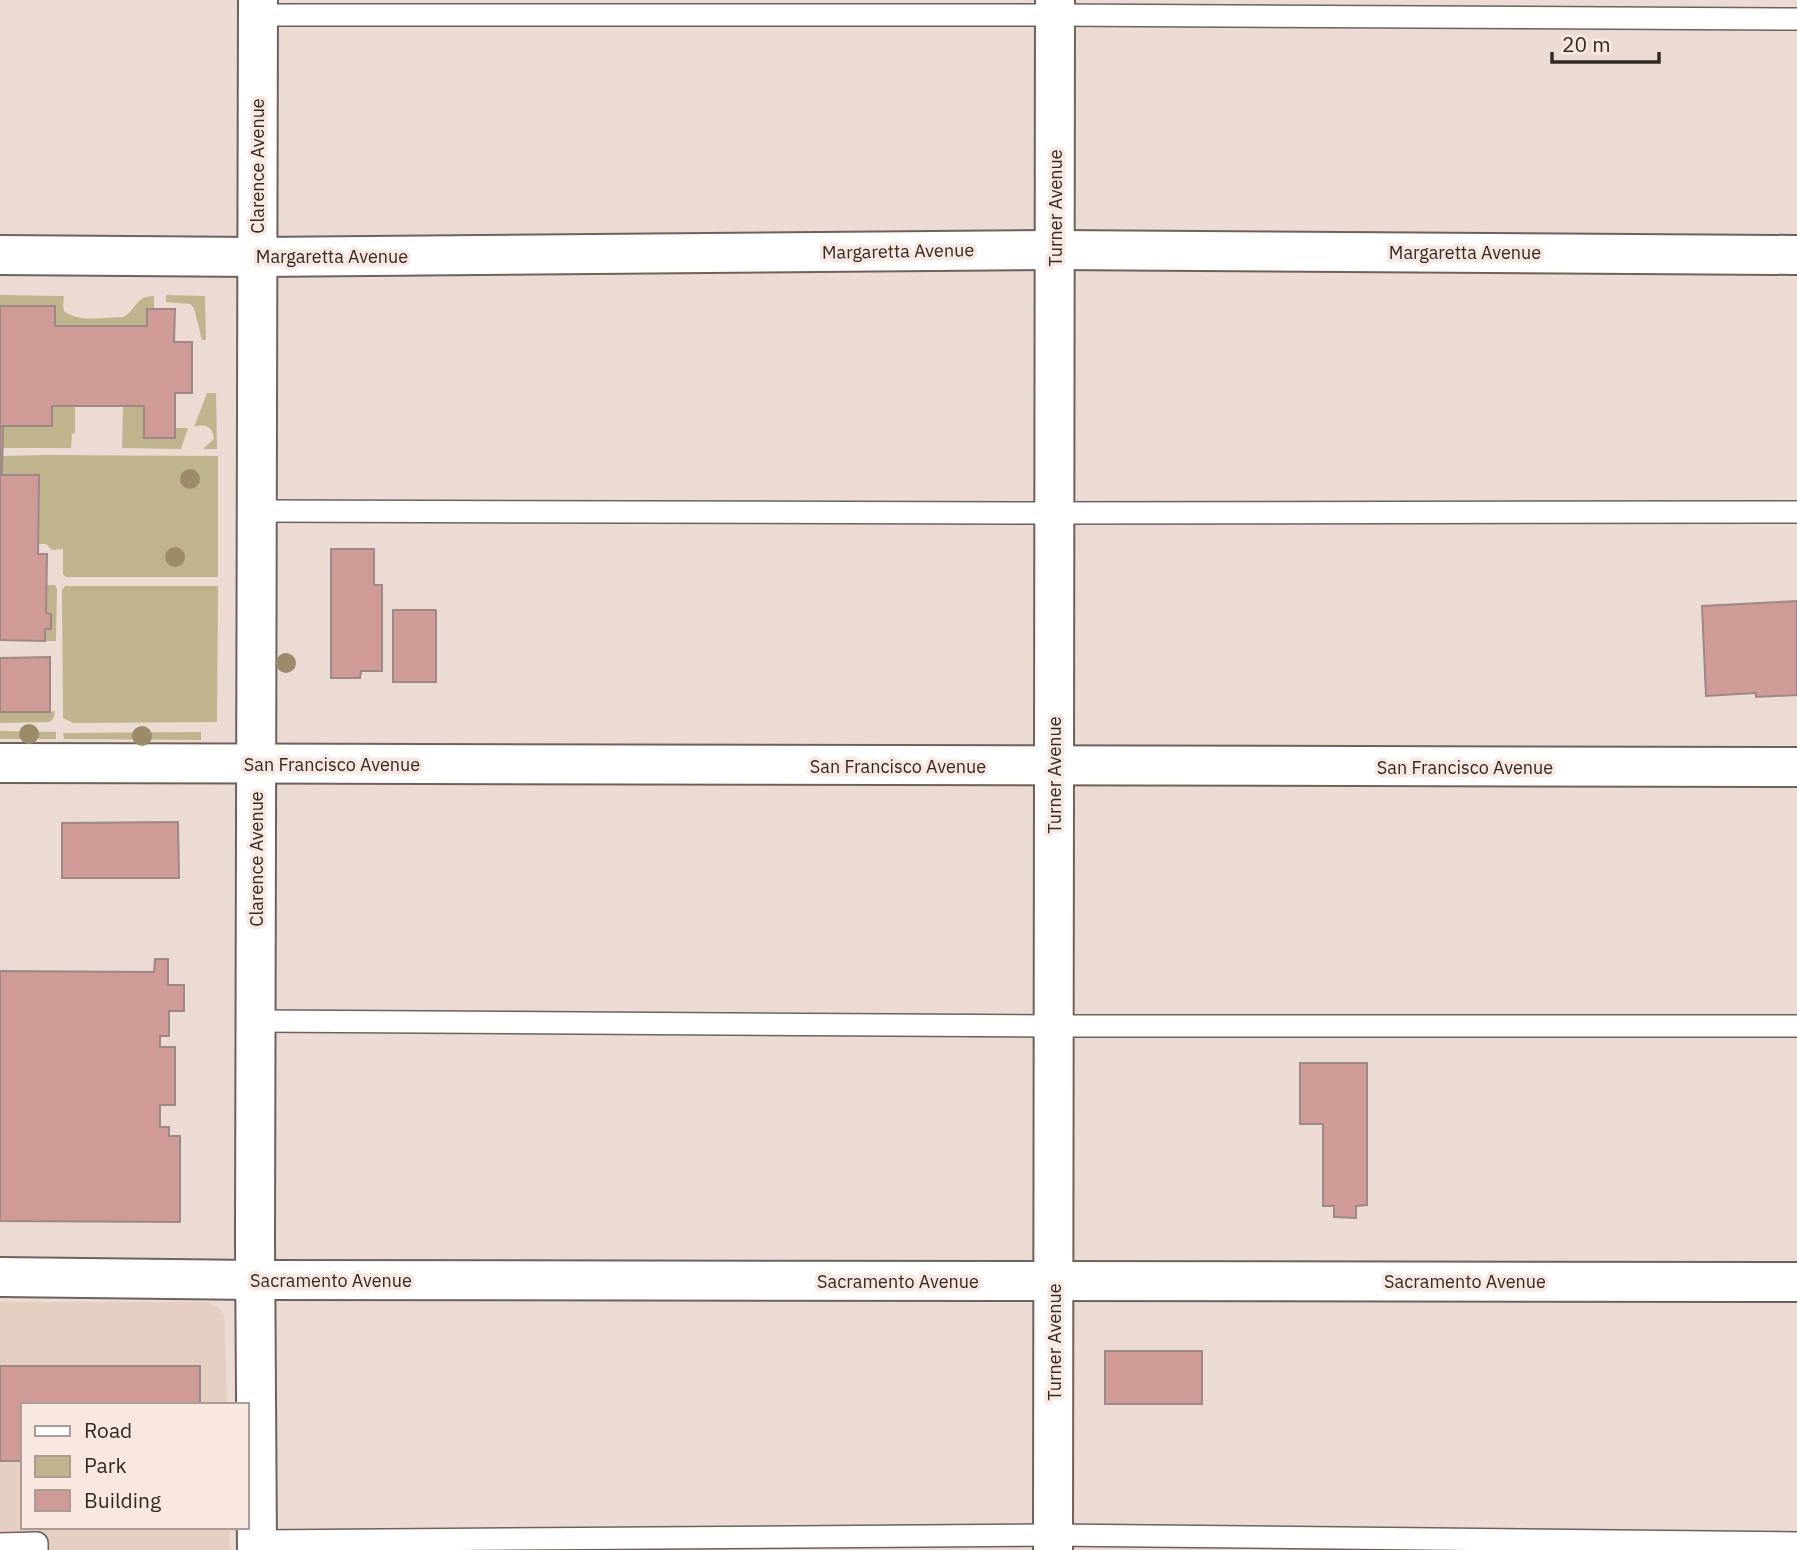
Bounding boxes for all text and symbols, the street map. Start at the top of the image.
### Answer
scale bar [1552,21,1659,65]
text: 20 m [1562,30,1611,58]
street label: Clarence Avenue [246,98,269,234]
street label: Turner Avenue [1044,149,1067,267]
street label: Margaretta Avenue [822,238,974,264]
street label: Margaretta Avenue [1389,241,1541,264]
street label: Margaretta Avenue [256,245,408,268]
street label: Turner Avenue [1043,716,1066,834]
street label: San Francisco Avenue [244,753,420,776]
street label: San Francisco Avenue [810,755,986,778]
street label: San Francisco Avenue [1377,756,1553,779]
street label: Clarence Avenue [245,791,268,927]
street label: Sacramento Avenue [250,1269,412,1292]
street label: Sacramento Avenue [817,1270,979,1293]
street label: Sacramento Avenue [1384,1270,1546,1293]
street label: Turner Avenue [1043,1283,1066,1401]
legend [21,1403,248,1529]
text: Road [84,1416,132,1444]
text: Park [84,1451,127,1479]
text: Building [84,1486,161,1514]

